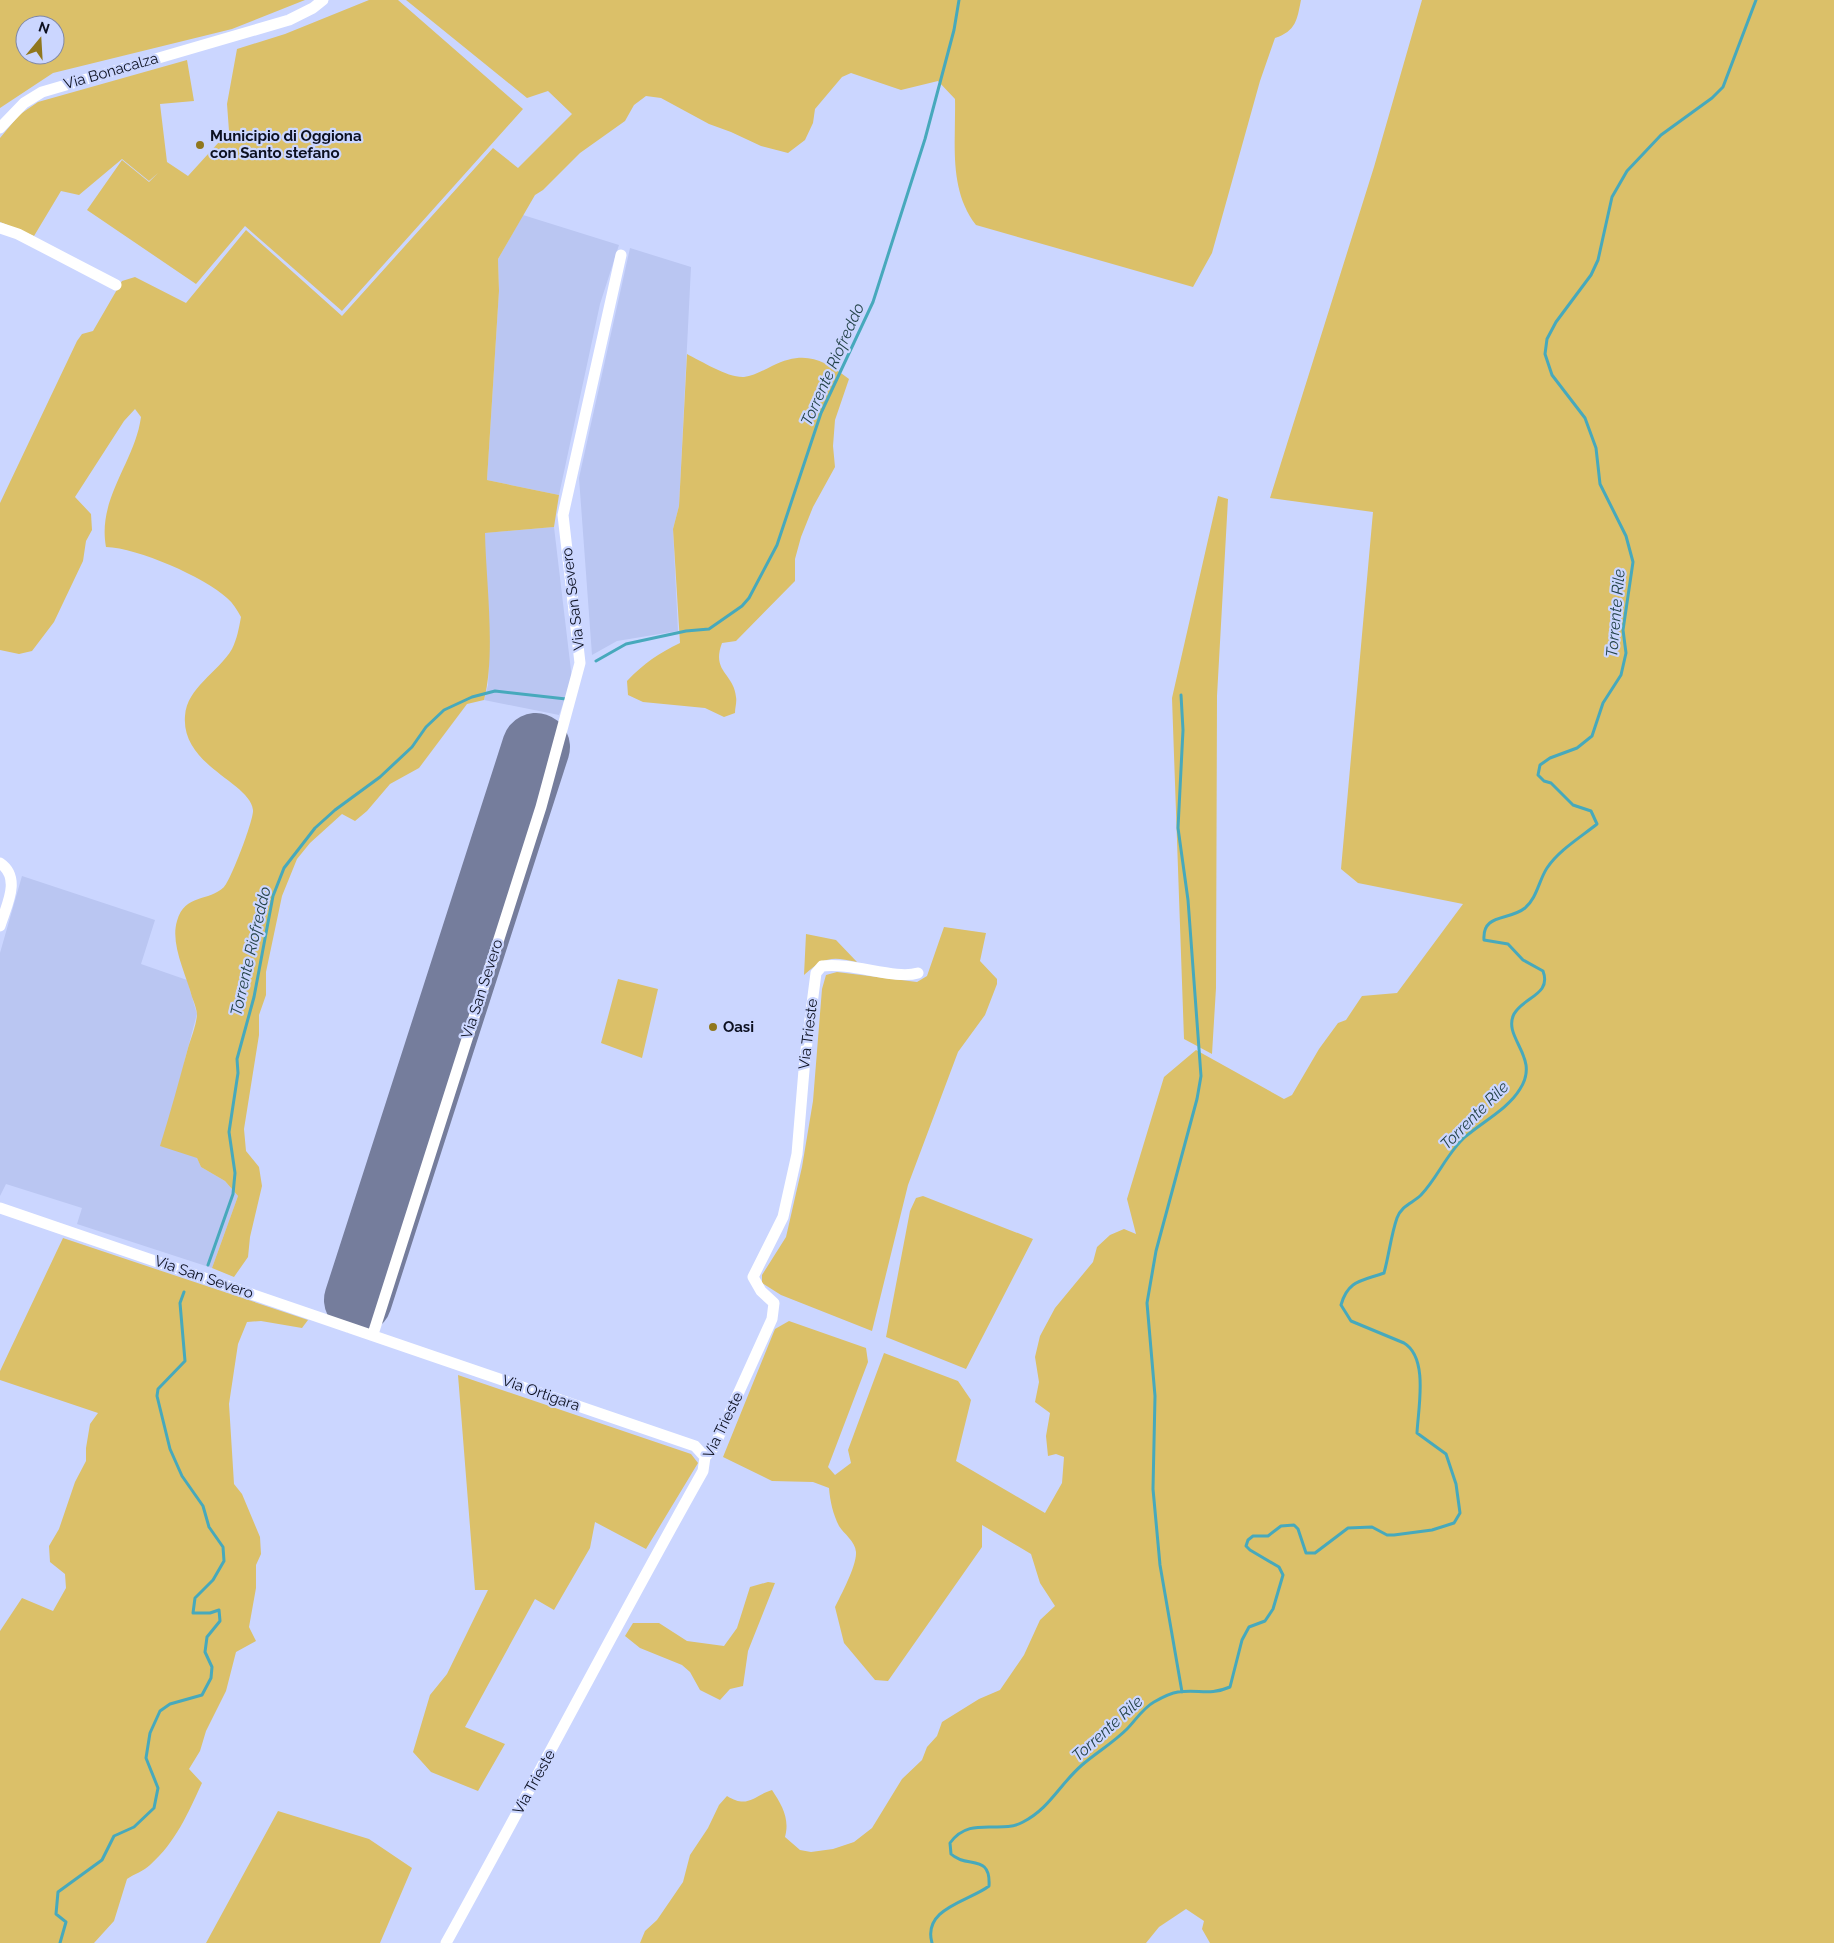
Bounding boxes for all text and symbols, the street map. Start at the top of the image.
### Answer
north arrow [15,15,65,65]
text: N [36,18,52,37]
street label: Via Bonacalza [62,49,160,93]
place label: Municipio di Oggiona con Santo stefano [210,127,362,162]
marker: Municipio di Oggiona con Santo stefano [194,139,206,151]
water label: Torrente Riofreddo [797,300,868,428]
street label: Via San Severo [558,546,588,651]
water label: Torrente Rile [1602,568,1629,658]
water label: Torrente Riofreddo [226,885,275,1018]
street label: Via San Severo [457,937,507,1041]
street label: Via Trieste [795,997,821,1070]
place label: Oasi [723,1018,754,1036]
marker: Oasi [707,1021,719,1033]
water label: Torrente Rile [1436,1077,1513,1153]
street label: Via San Severo [152,1252,256,1302]
street label: Via Ortigara [500,1371,582,1415]
street label: Via Trieste [699,1389,747,1461]
water label: Torrente Rile [1068,1691,1147,1765]
street label: Via Trieste [509,1746,559,1817]

